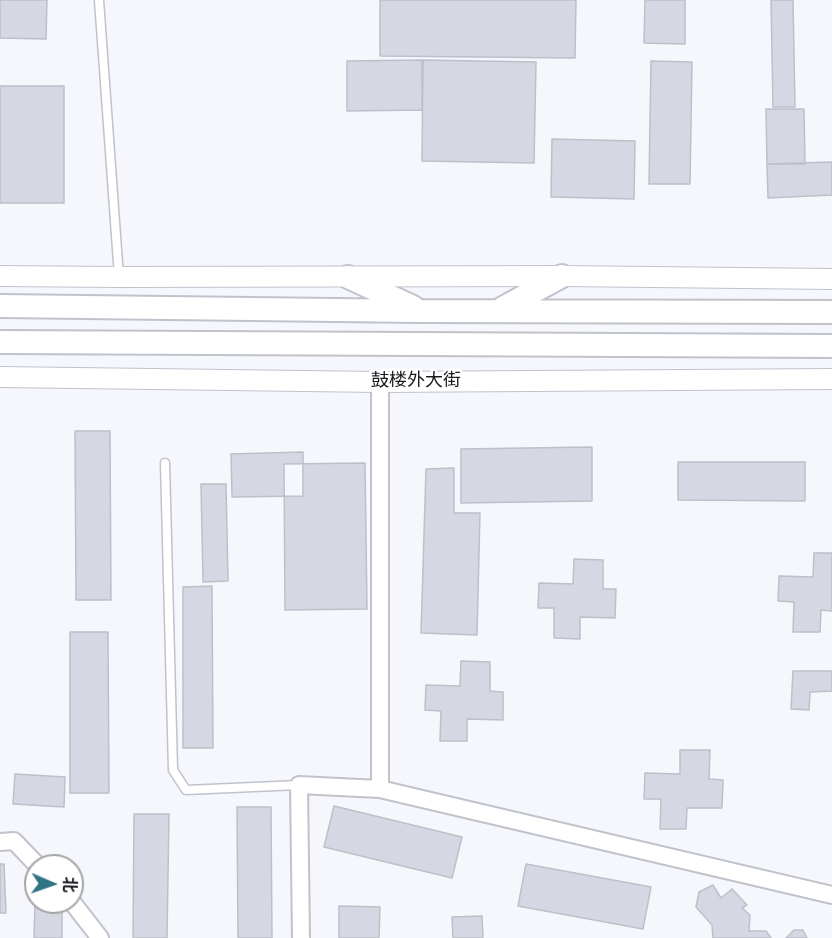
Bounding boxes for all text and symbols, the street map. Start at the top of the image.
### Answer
street label: 鼓楼外大街 [371,370,461,392]
north arrow [24,854,84,914]
text: 北 [60,876,80,893]

